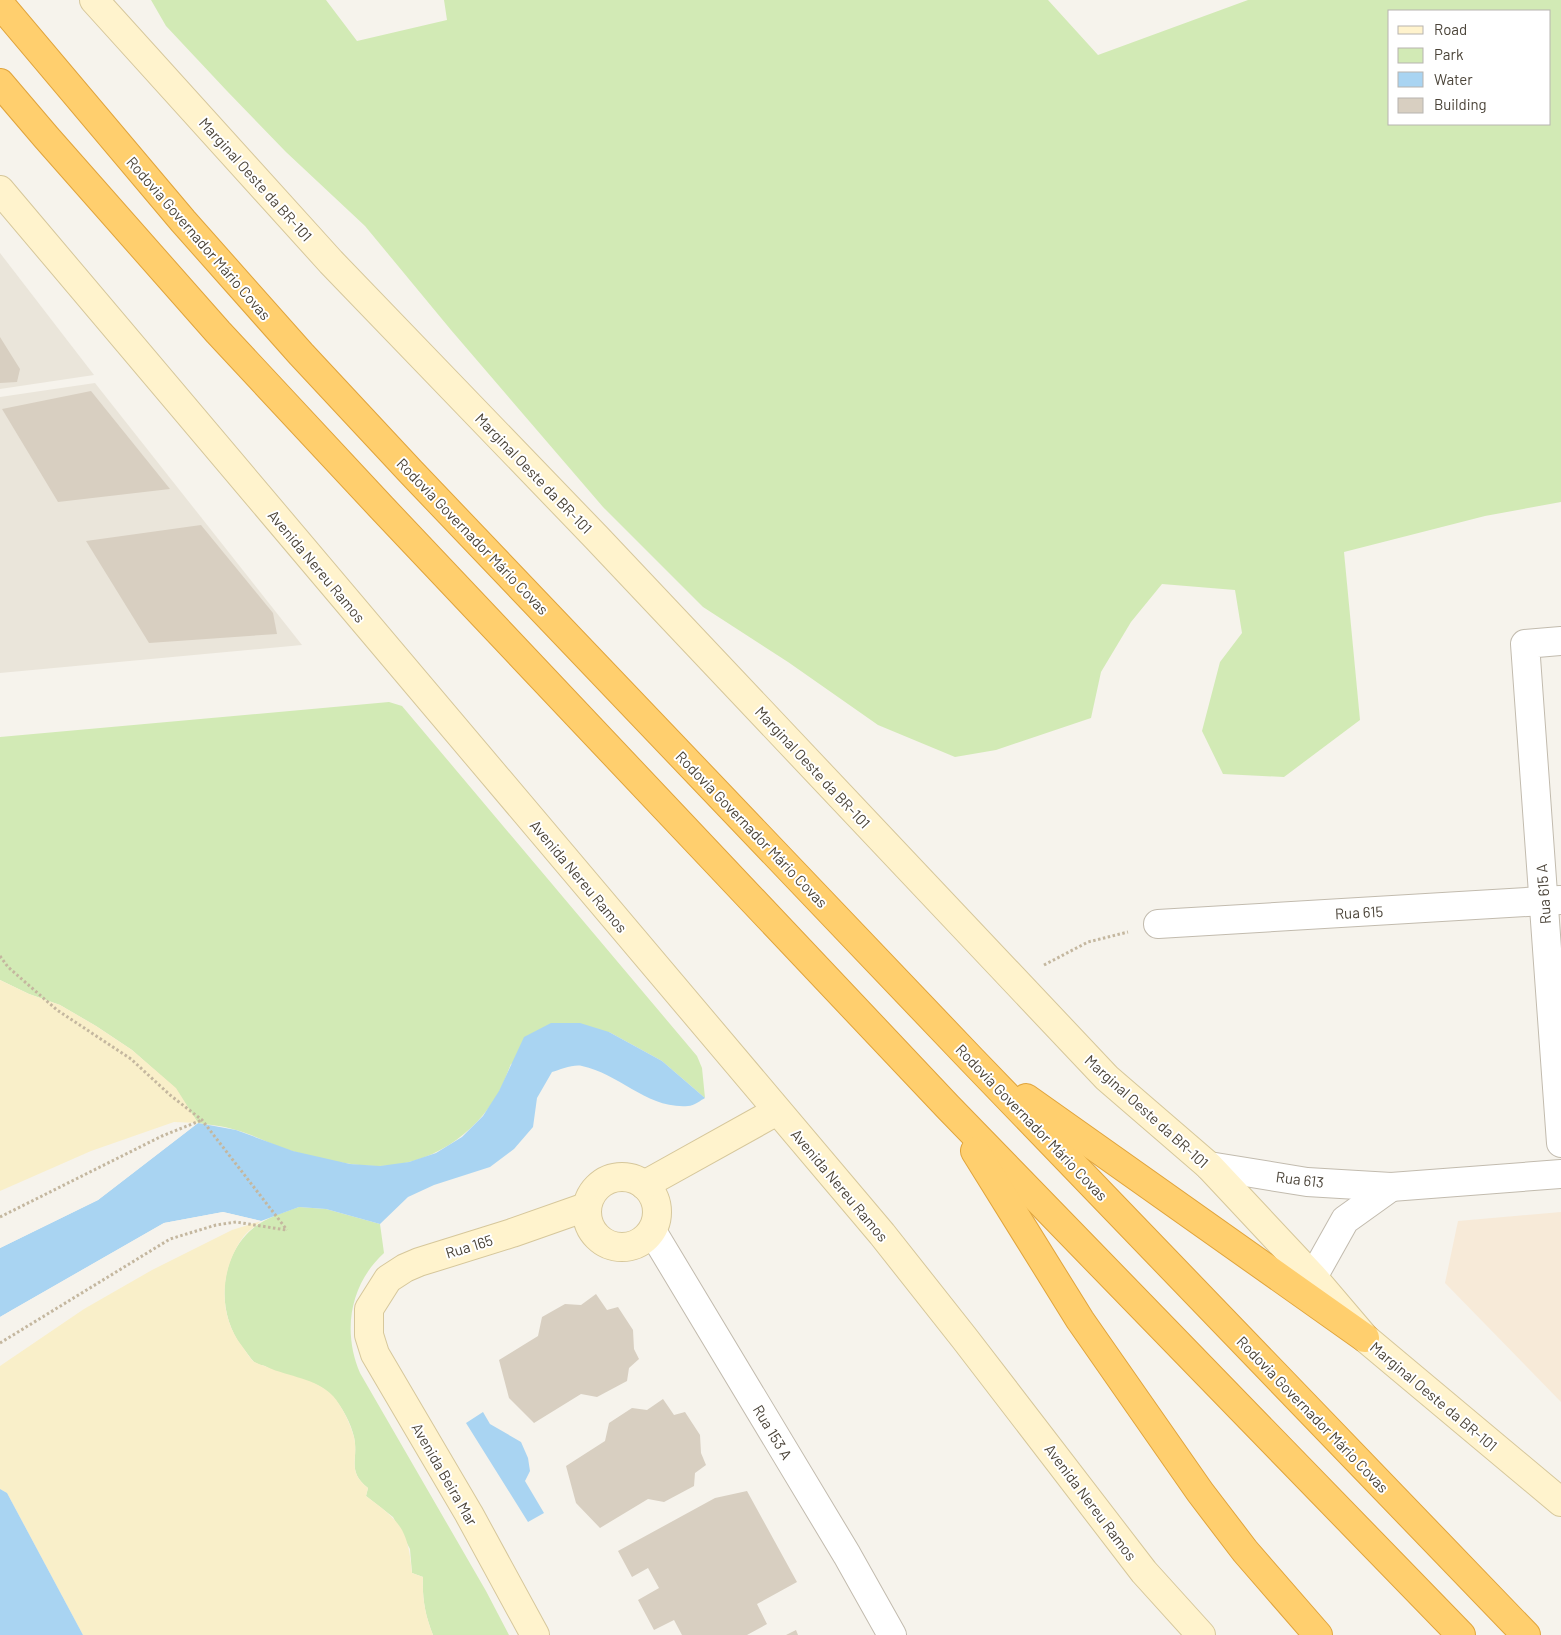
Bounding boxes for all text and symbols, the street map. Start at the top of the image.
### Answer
legend [1388,10,1551,125]
text: Road [1434,20,1467,38]
text: Park [1434,45,1464,63]
text: Water [1434,70,1473,88]
text: Building [1434,95,1487,113]
street label: Marginal Oeste da BR-101 [196,113,316,245]
street label: Rodovia Governador Mário Covas [123,153,275,323]
street label: Marginal Oeste da BR-101 [472,409,596,537]
street label: Rodovia Governador Mário Covas [393,454,553,618]
street label: Avenida Nereu Ramos [265,506,369,626]
street label: Marginal Oeste da BR-101 [752,702,874,832]
street label: Rodovia Governador Mário Covas [672,747,832,911]
street label: Avenida Nereu Ramos [527,816,631,936]
street label: Rua 615 A [1532,863,1554,925]
street label: Rua 615 [1334,902,1384,922]
street label: Rodovia Governador Mário Covas [952,1040,1112,1204]
street label: Marginal Oeste da BR-101 [1081,1051,1213,1171]
street label: Avenida Nereu Ramos [788,1125,892,1245]
street label: Rua 613 [1275,1167,1325,1191]
street label: Rua 165 [443,1230,495,1262]
street label: Rodovia Governador Mário Covas [1233,1332,1393,1496]
street label: Marginal Oeste da BR-101 [1367,1338,1501,1454]
street label: Rua 153 A [750,1401,796,1463]
street label: Avenida Beira Mar [408,1419,482,1529]
street label: Avenida Nereu Ramos [1041,1440,1141,1564]

